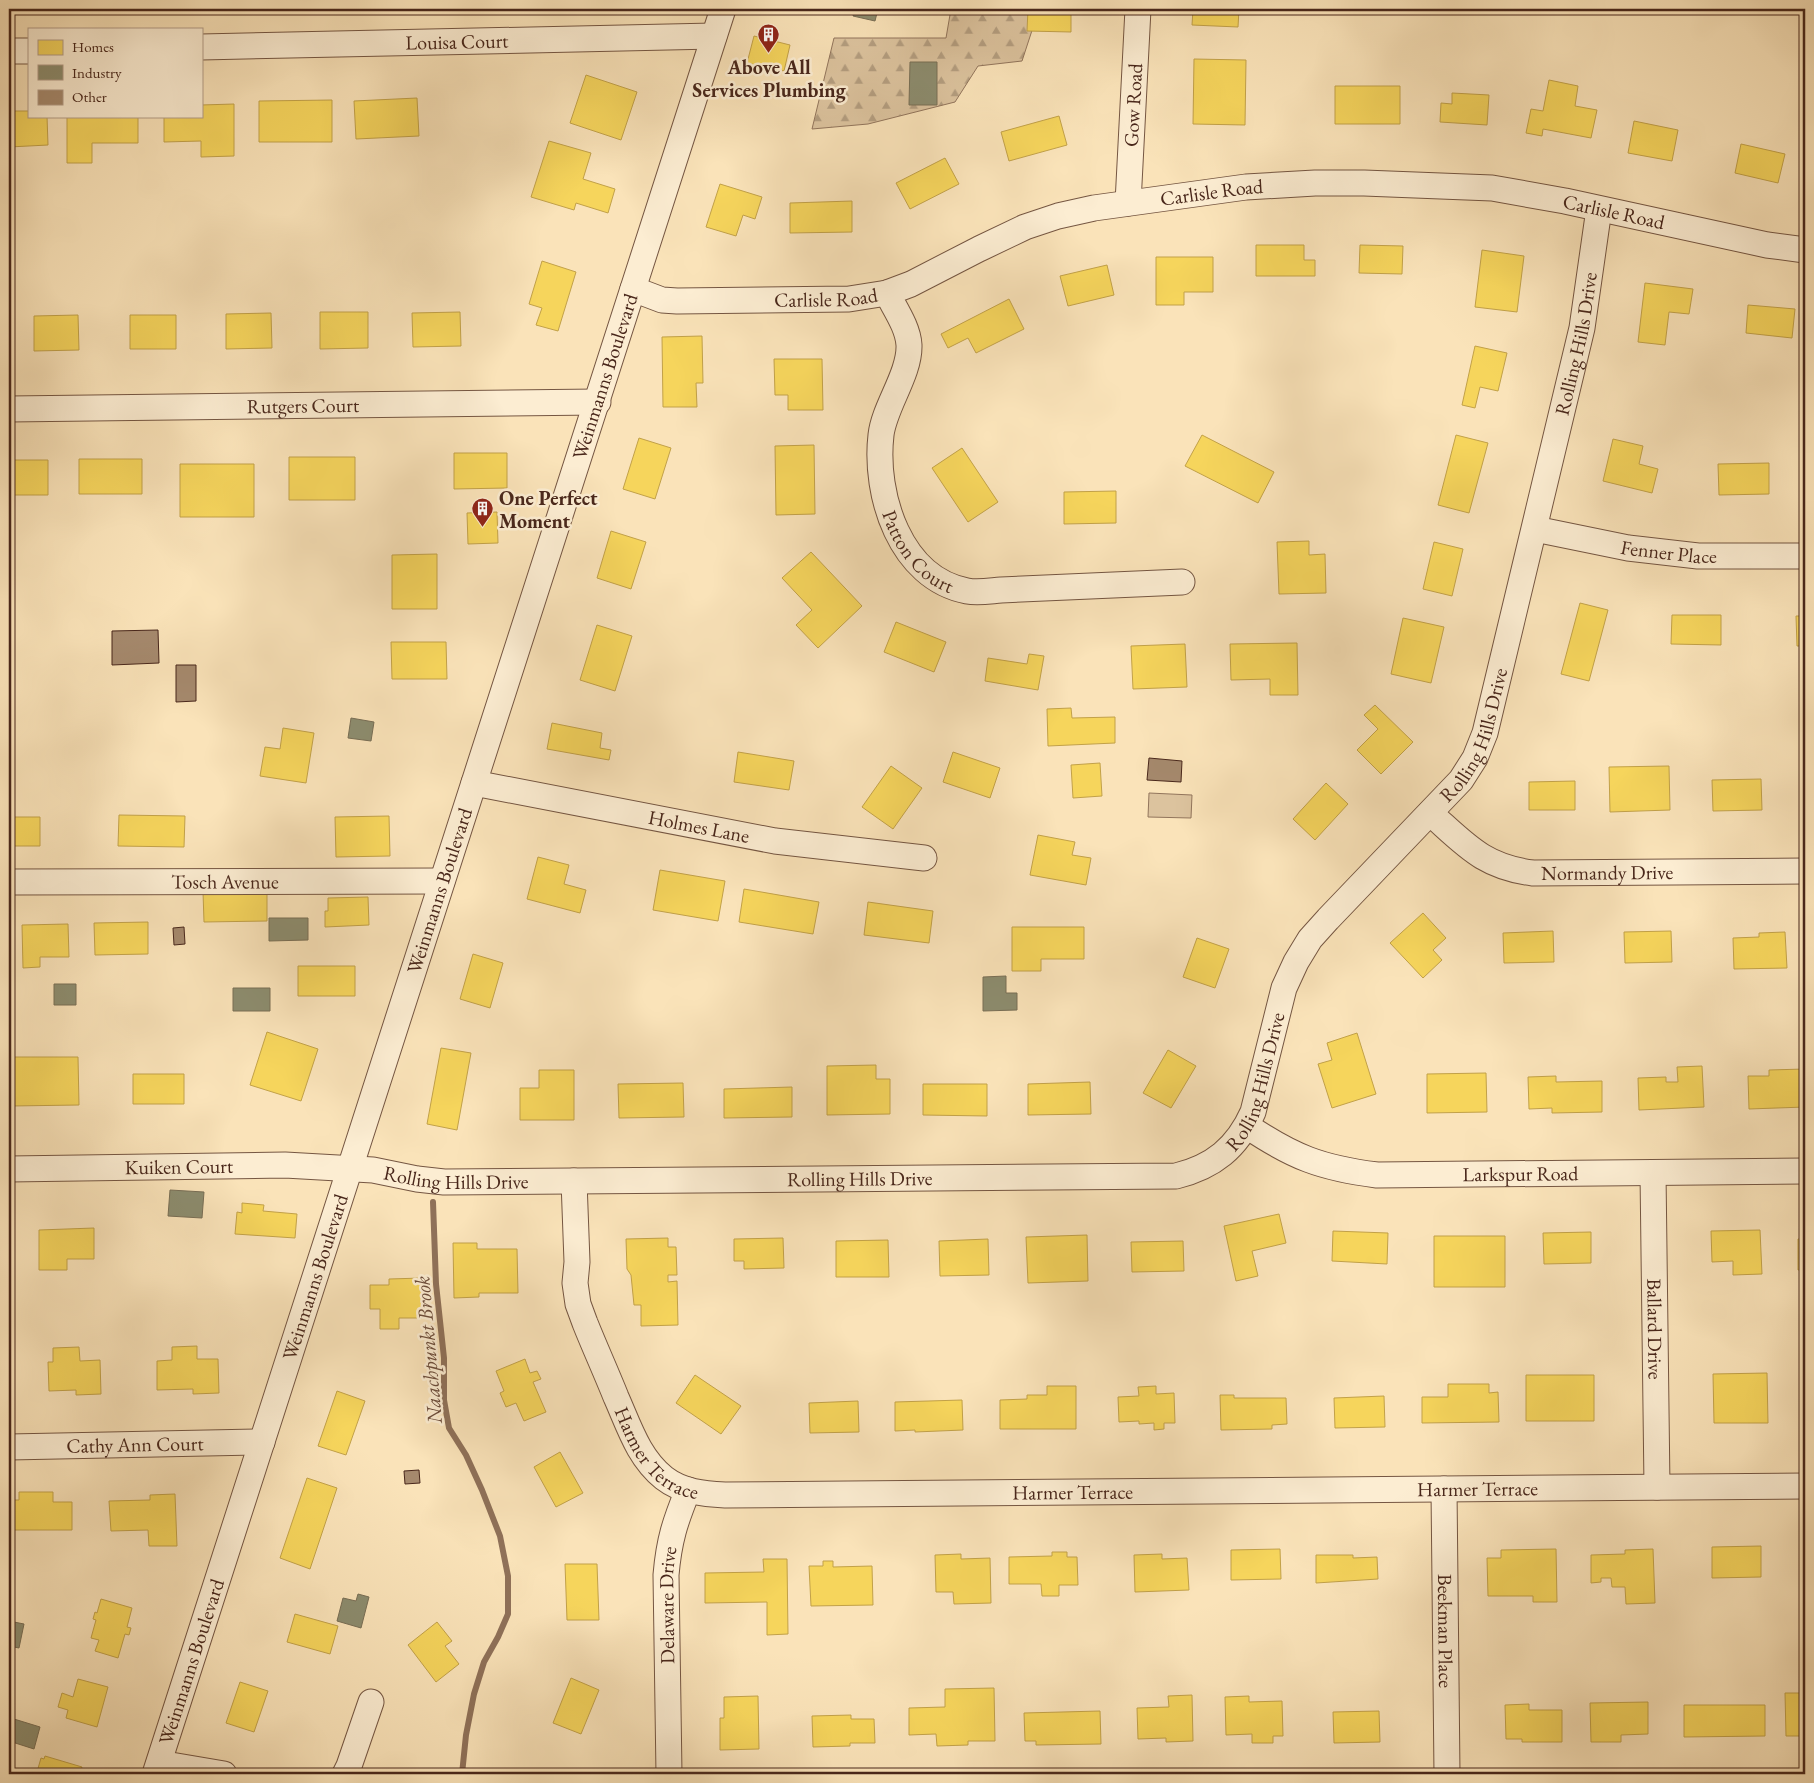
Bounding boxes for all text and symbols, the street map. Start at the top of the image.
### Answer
building icon: Above All Services Plumbing [757,23,781,54]
street label: Louisa Court [405,27,509,56]
legend [28,28,202,118]
text: Homes [72,37,114,56]
place label: Above All Services Plumbing [692,54,847,103]
street label: Gow Road [1118,62,1148,148]
text: Industry [72,63,122,82]
text: Other [72,87,107,106]
street label: Carlisle Road [1159,173,1265,212]
street label: Carlisle Road [1560,188,1668,236]
street label: Rolling Hills Drive [1549,270,1603,418]
street label: Carlisle Road [774,282,880,313]
street label: Weinmanns Boulevard [566,289,644,463]
street label: Rutgers Court [247,392,360,419]
place label: One Perfect Moment [499,485,598,534]
building icon: One Perfect Moment [471,497,495,528]
street label: Patton Court [876,507,958,599]
street label: Fenner Place [1618,534,1717,569]
street label: Rolling Hills Drive [1434,665,1513,808]
street label: Weinmanns Boulevard [400,804,478,977]
street label: Holmes Lane [646,804,752,849]
street label: Normandy Drive [1541,859,1674,886]
street label: Tosch Avenue [171,868,279,895]
street label: Rolling Hills Drive [1220,1009,1290,1157]
street label: Kuiken Court [125,1153,234,1180]
street label: Rolling Hills Drive [381,1159,529,1195]
street label: Larkspur Road [1462,1160,1579,1187]
street label: Rolling Hills Drive [787,1165,933,1192]
street label: Weinmanns Boulevard [276,1190,354,1363]
water label: Naachpunkt Brook [408,1274,448,1426]
street label: Ballard Drive [1641,1278,1669,1380]
street label: Harmer Terrace [609,1403,701,1505]
street label: Cathy Ann Court [66,1430,205,1459]
street label: Harmer Terrace [1417,1475,1538,1502]
street label: Harmer Terrace [1012,1479,1133,1506]
street label: Delaware Drive [653,1544,683,1664]
street label: Beekman Place [1432,1574,1459,1688]
street label: Weinmanns Boulevard [152,1575,230,1748]

